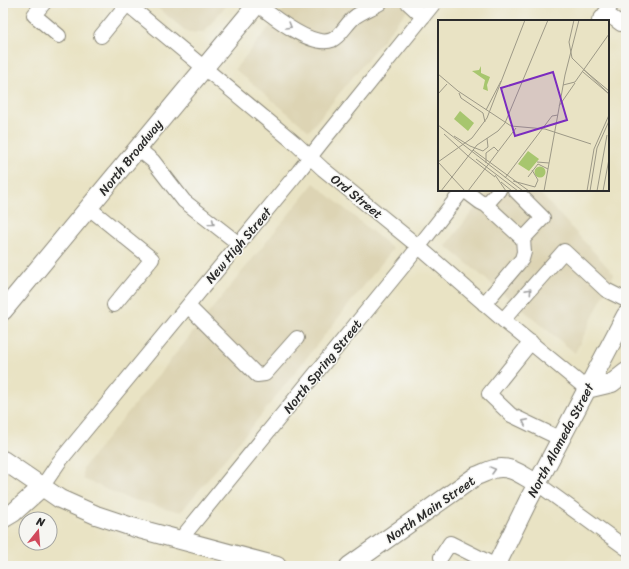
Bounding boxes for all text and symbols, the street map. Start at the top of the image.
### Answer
inset map [438,20,609,191]
one-way arrow [285,22,292,29]
street label: North Broadway [92,114,169,201]
street label: Ord Street [325,168,388,225]
street label: New High Street [199,201,278,289]
one-way arrow [207,218,214,225]
one-way arrow [524,288,531,295]
street label: North Spring Street [277,314,368,419]
street label: North Alameda Street [521,378,601,502]
one-way arrow [522,419,530,427]
one-way arrow [490,466,497,475]
street label: North Main Street [381,470,480,549]
north arrow [18,511,58,551]
text: N [33,511,48,532]

